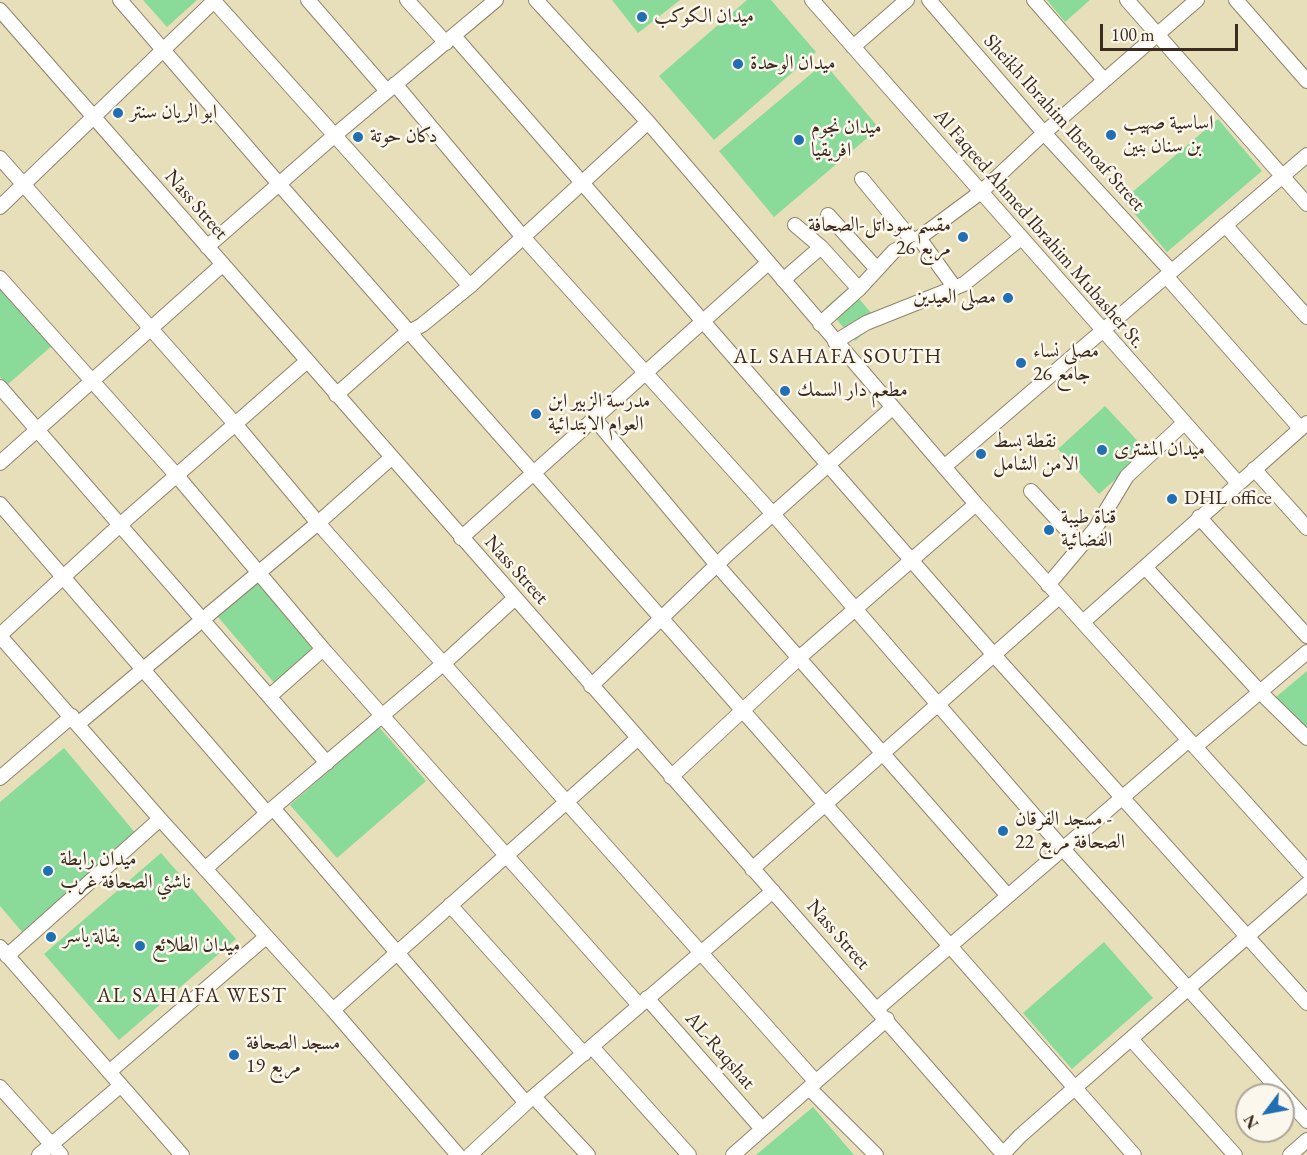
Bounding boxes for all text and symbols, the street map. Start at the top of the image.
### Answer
place label: ميدان الكوكب [654,5,754,29]
marker: ميدان الكوكب [635,10,649,24]
scale bar [1103,12,1241,50]
text: 100 m [1111,23,1155,46]
street label: Sheikh Ibrahim Ibenoaf Street [978,30,1150,216]
place label: ميدان الوحدة [750,52,836,76]
marker: ميدان الوحدة [731,57,745,71]
place label: ابو الريان سنتر [130,101,217,125]
street label: Al Faqeed Ahmed Ibrahim Mubasher St. [928,104,1150,354]
marker: ابو الريان سنتر [111,106,125,120]
place label: اساسية صهيب بن سنان بنين [1123,112,1213,159]
place label: ميدان نجوم افريقيا [811,116,882,163]
place label: دكان حوتة [370,125,437,149]
marker: اساسية صهيب بن سنان بنين [1104,128,1118,142]
marker: دكان حوتة [351,130,365,144]
marker: ميدان نجوم افريقيا [792,133,806,147]
street label: Nass Street [159,165,233,245]
place label: مقسم سوداتل-الصحافة مربع 26 [808,214,951,261]
marker: مقسم سوداتل-الصحافة مربع 26 [956,230,970,244]
place label: مصلى العيدين [913,286,996,310]
marker: مصلى العيدين [1001,291,1015,305]
place label: مصلى نساء جامع 26 [1033,340,1099,387]
district label: AL SAHAFA SOUTH [733,344,943,370]
marker: مصلى نساء جامع 26 [1014,356,1028,370]
place label: مطعم دار السمك [797,379,908,403]
marker: مطعم دار السمك [778,384,792,398]
place label: مدرسة الزبير ابن العوام الابتدائية [548,390,650,437]
marker: مدرسة الزبير ابن العوام الابتدائية [529,407,543,421]
place label: نقطة بسط الامن الشامل [993,430,1079,477]
place label: ميدان المشترى [1114,438,1205,462]
marker: ميدان المشترى [1095,443,1109,457]
marker: نقطة بسط الامن الشامل [974,447,988,461]
place label: DHL office [1184,487,1272,511]
marker: DHL office [1165,492,1179,506]
place label: قناة طيبة الفضائية [1061,506,1116,553]
marker: قناة طيبة الفضائية [1042,523,1056,537]
street label: Nass Street [479,531,553,609]
place label: مسجد الفرقان - الصحافة مربع 22 [1015,808,1125,855]
marker: مسجد الفرقان - الصحافة مربع 22 [996,824,1010,838]
place label: ميدان رابطة ناشئي الصحافة غرب [60,848,191,895]
marker: ميدان رابطة ناشئي الصحافة غرب [41,864,55,878]
street label: Nass Street [801,895,875,975]
place label: بقالة ياسر [63,925,120,949]
marker: بقالة ياسر [44,930,58,944]
place label: ميدان الطلائع [152,934,240,958]
marker: ميدان الطلائع [133,939,147,953]
district label: AL SAHAFA WEST [97,983,287,1009]
street label: AL-Raqshat [680,1007,760,1095]
place label: مسجد الصحافة مربع 19 [246,1032,340,1079]
marker: مسجد الصحافة مربع 19 [227,1048,241,1062]
north arrow [1235,1083,1295,1143]
text: N [1239,1111,1263,1133]

